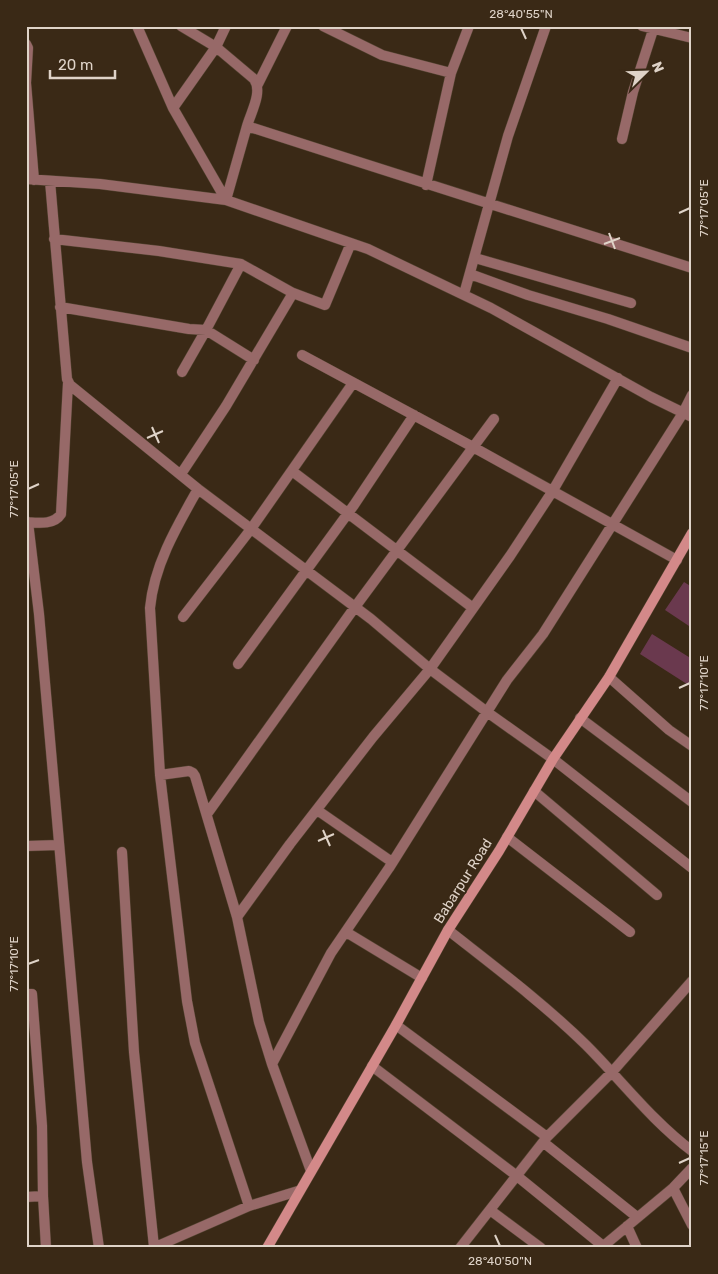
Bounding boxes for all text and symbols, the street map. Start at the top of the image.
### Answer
text: 28°40'55"N [489,7,553,21]
scale bar [50,48,115,80]
north arrow [620,48,670,98]
text: 20 m [58,56,93,74]
text: N [648,59,667,75]
text: 77°17'05"E [697,179,711,237]
text: 77°17'05"E [7,460,21,518]
text: 77°17'10"E [697,655,711,711]
street label: Babarpur Road [430,835,496,927]
text: 77°17'10"E [7,936,21,992]
text: 77°17'15"E [697,1131,711,1185]
text: 28°40'50"N [468,1254,532,1268]

